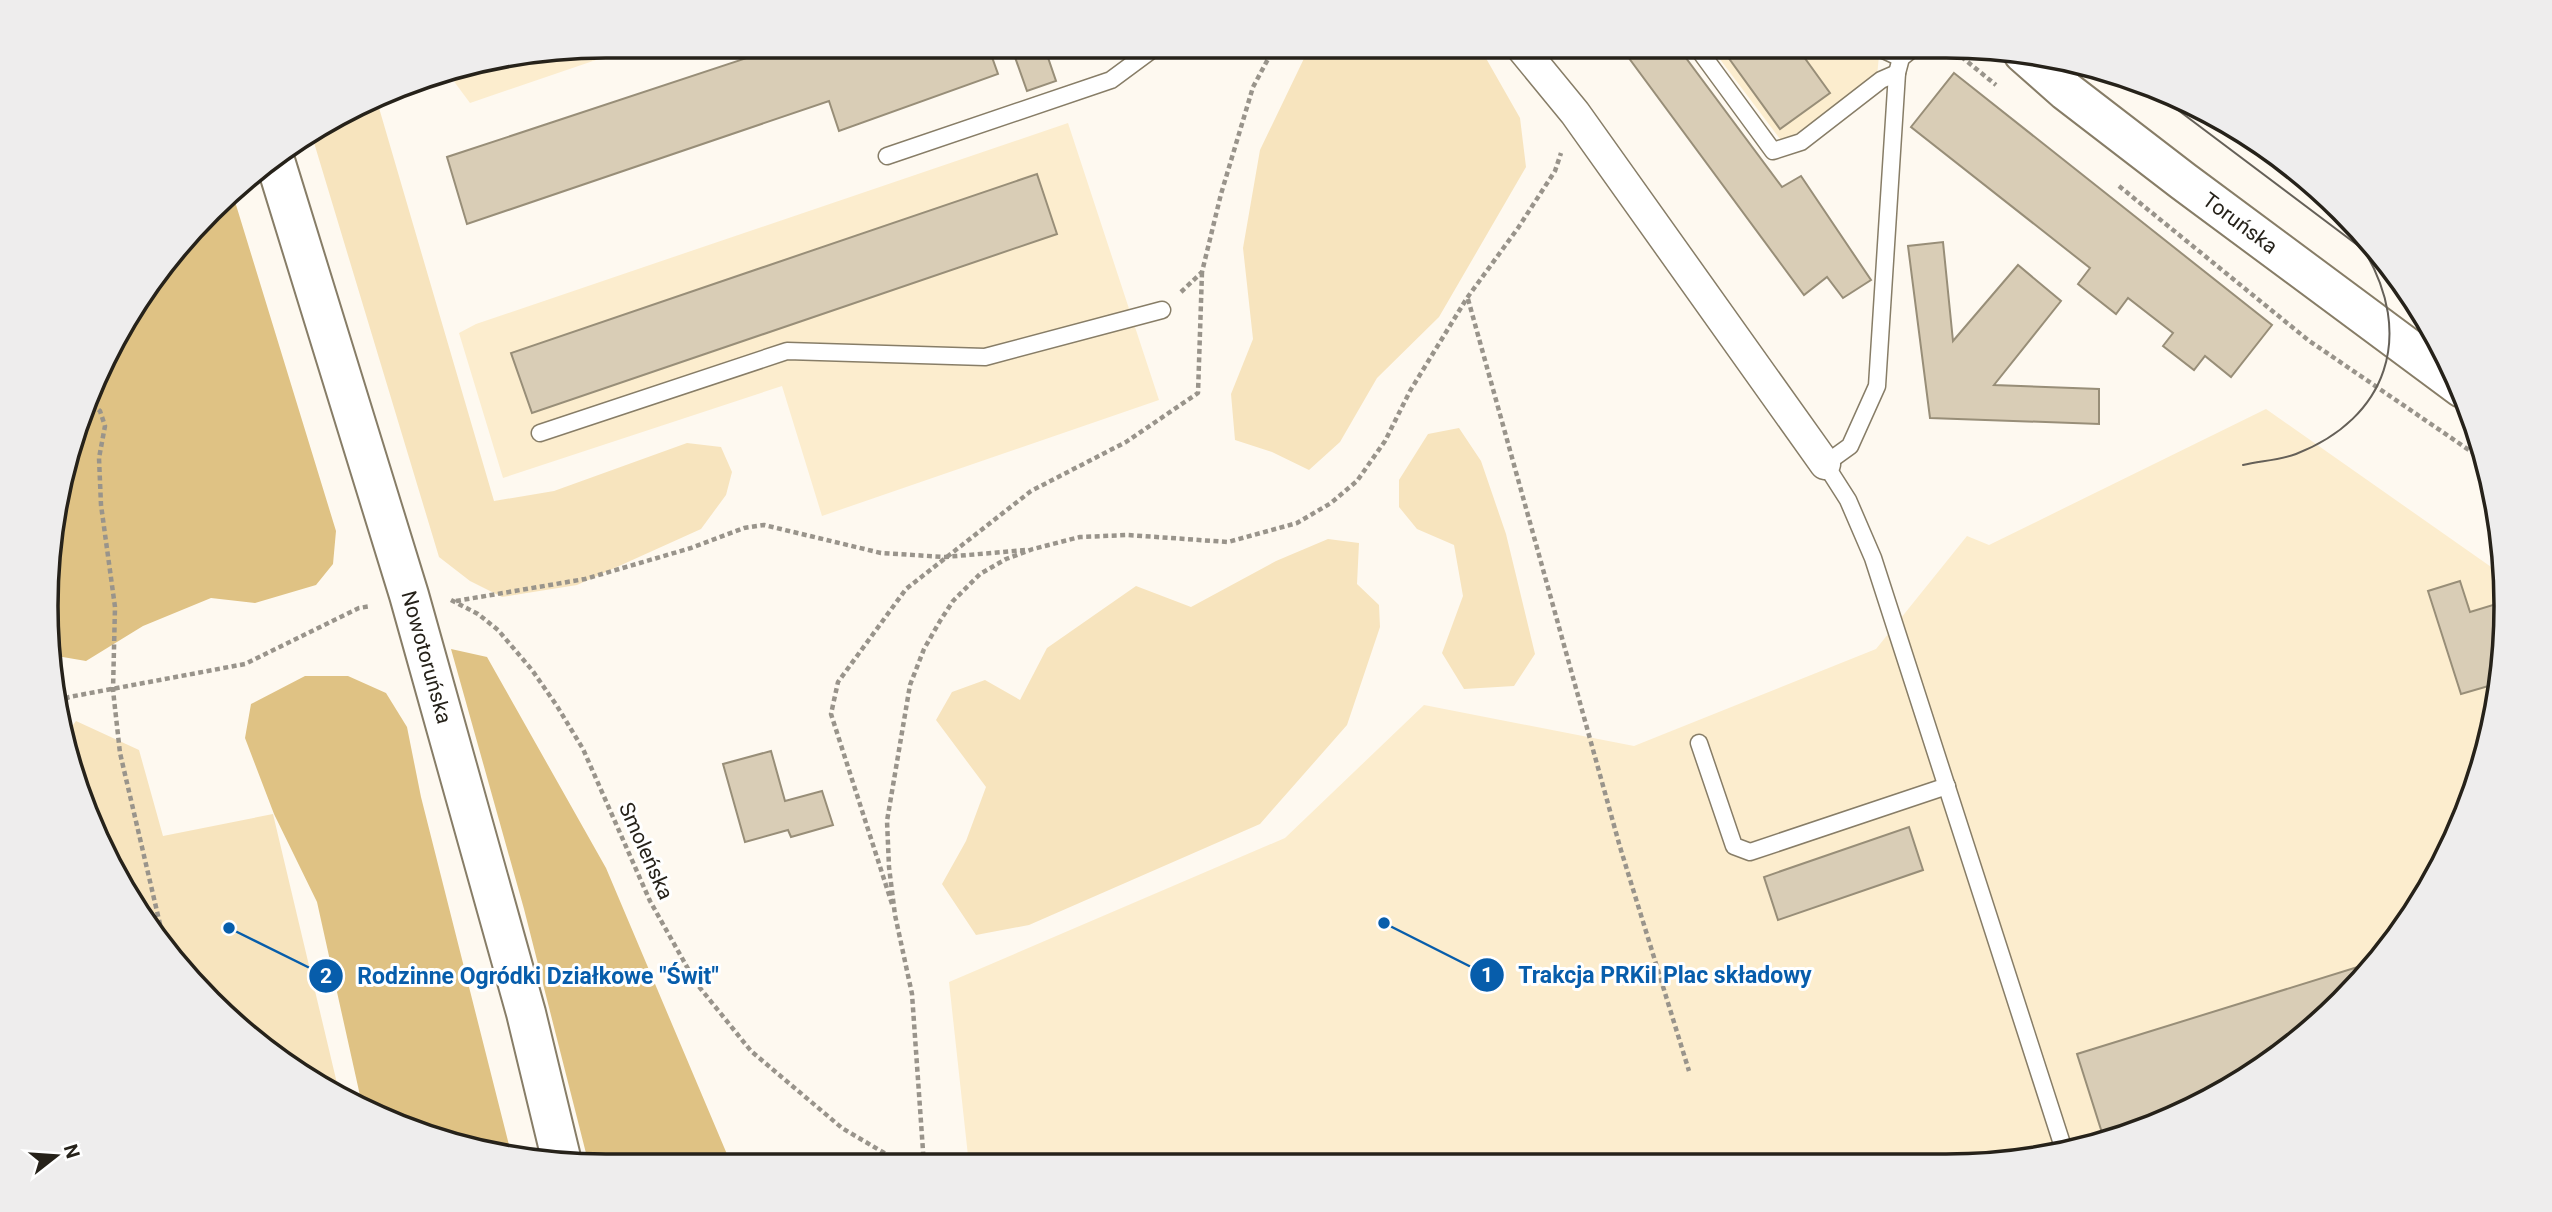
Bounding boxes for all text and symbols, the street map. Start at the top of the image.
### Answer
street label: Toruńska [2198,188,2282,259]
street label: Nowotoruńska [396,588,456,726]
street label: Smoleńska [614,799,678,903]
callout: Trakcja PRKiI Plac składowy [1470,953,1826,997]
callout: Rodzinne Ogródki Działkowe "Świt" [309,954,733,998]
text: Rodzinne Ogródki Działkowe "Świt" [357,962,719,990]
text: Trakcja PRKiI Plac składowy [1518,962,1812,989]
text: 1 [1481,963,1493,987]
text: 2 [320,964,332,988]
north arrow [21,1121,91,1191]
text: N [59,1141,85,1161]

